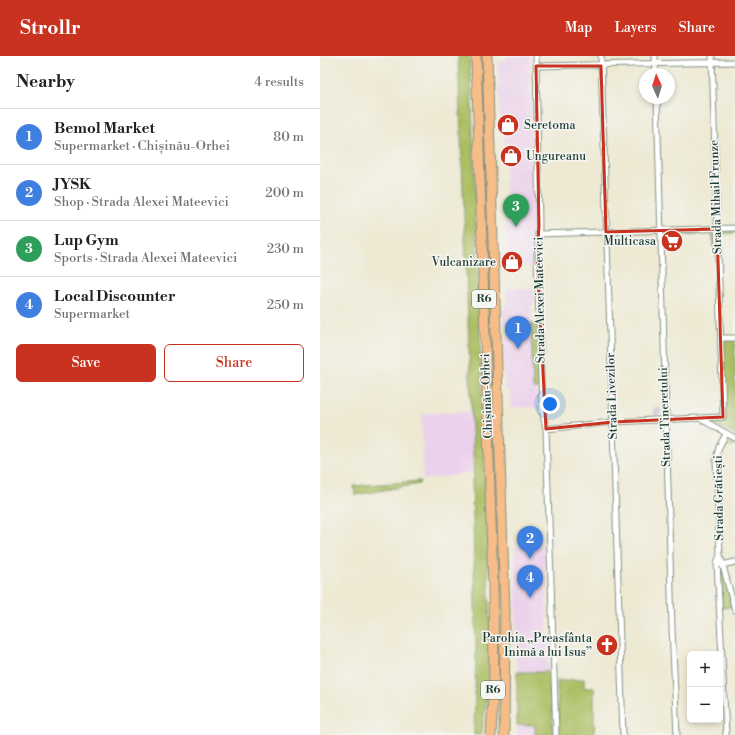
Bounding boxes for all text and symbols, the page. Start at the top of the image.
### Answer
text: Strollr [20,16,81,40]
text: Map [565,19,592,37]
text: Layers [614,19,657,37]
text: Share [679,19,715,37]
north arrow [639,68,675,104]
text: Nearby [16,71,75,93]
text: 4 results [254,74,304,90]
shop icon: Seretoma [495,112,521,138]
place label: Seretoma [524,118,576,133]
text: Bemol Market [54,119,155,138]
text: 1 [26,129,32,145]
text: 80 m [273,129,304,145]
text: Supermarket · Chișinău-Orhei [54,138,230,154]
street label: Strada Mihail Frunze [707,139,725,255]
shop icon: Ungureanu [498,143,524,169]
place label: Ungureanu [526,149,586,164]
text: JYSK [54,175,91,194]
text: 2 [25,185,33,201]
text: 200 m [265,185,304,201]
text: Shop · Strada Alexei Mateevici [54,194,229,210]
pin: 3 [503,194,529,227]
supermarket icon: Multicasa [659,228,685,254]
text: Lup Gym [54,231,119,250]
place label: Multicasa [603,234,657,249]
street label: Strada Alexei Mateevici [531,236,549,363]
text: 3 [25,241,33,257]
text: 230 m [267,241,304,257]
shop icon: Vulcanizare [499,249,525,275]
text: Sports · Strada Alexei Mateevici [54,250,237,266]
place label: Vulcanizare [430,255,496,270]
text: Local Discounter [54,287,176,306]
road number: R6 [472,290,496,308]
text: 4 [25,297,33,313]
text: 250 m [267,297,304,313]
text: Supermarket [54,306,130,322]
pin: 1 [505,316,531,349]
button: Save [16,344,156,382]
button: Share [164,344,304,382]
street label: Strada Livezilor [603,352,621,440]
street label: Chișinău-Orhei [478,353,496,439]
street label: Strada Tineretului [656,367,674,467]
your location [540,394,560,414]
street label: Strada Grătiești [711,455,727,541]
pin: 2 [517,526,543,559]
pin: 4 [517,565,543,598]
place label: Parohia „Preasfânta Inimă a lui Isus” [482,631,593,660]
church icon: Parohia „Preasfânta Inimă a lui Isus” [594,632,620,658]
map controls [687,651,723,723]
button: + [687,651,723,687]
road number: R6 [481,681,505,699]
button: − [687,687,723,723]

